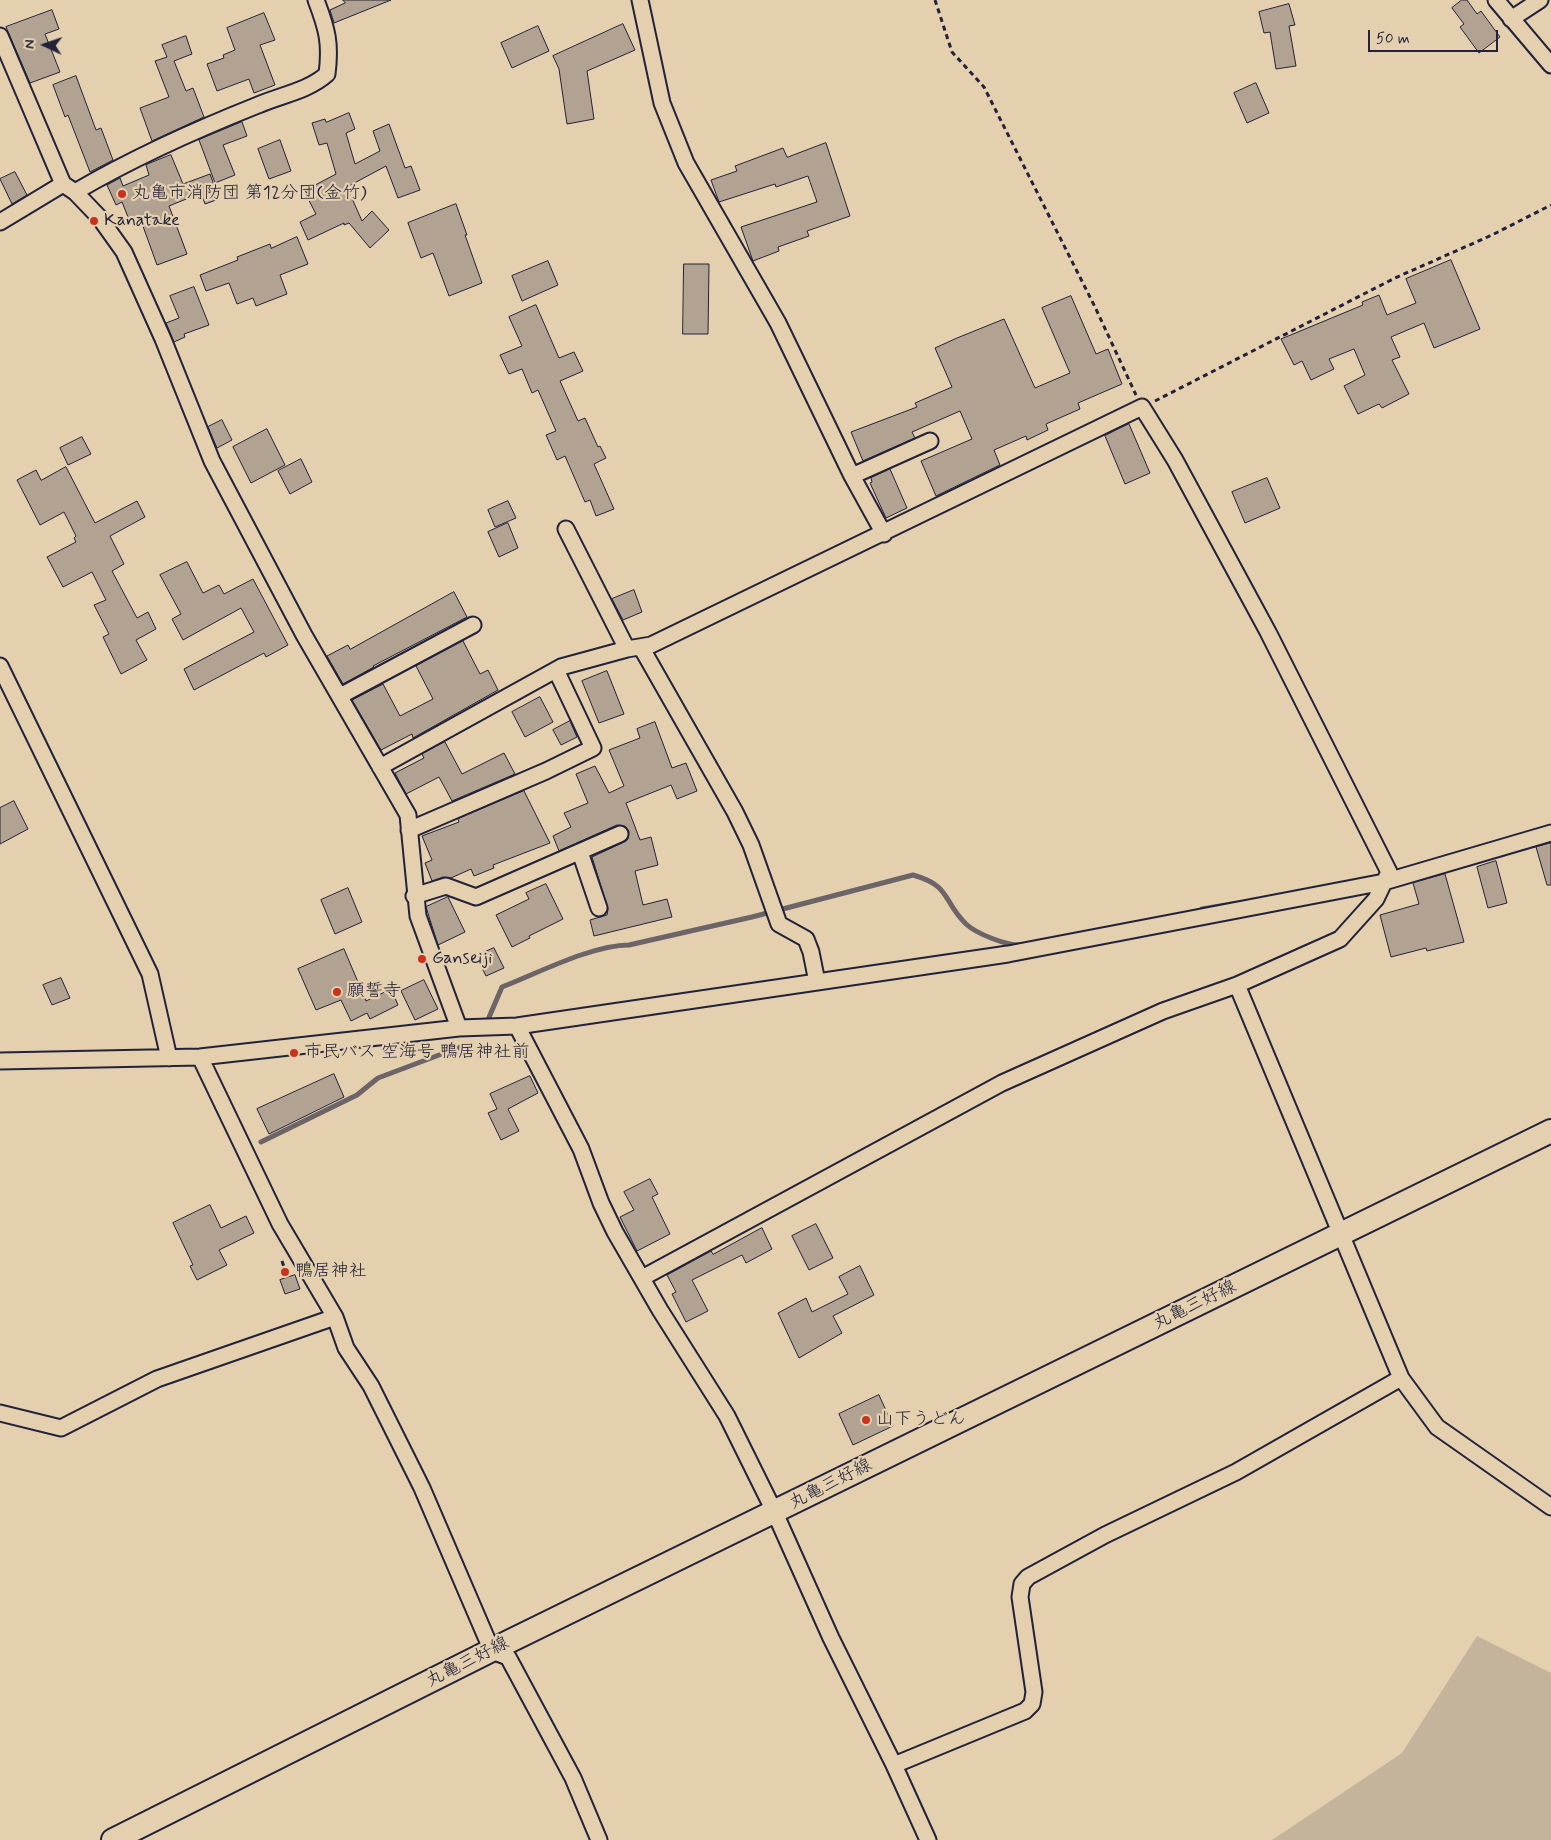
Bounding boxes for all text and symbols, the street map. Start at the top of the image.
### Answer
north arrow [20,20,70,70]
scale bar [1371,20,1501,52]
text: 50 m [1376,29,1410,49]
text: N [21,39,39,49]
place label: 丸亀市消防団 第12分団(金竹) [132,183,367,205]
marker: 丸亀市消防団 第12分団(金竹) [116,188,128,200]
place label: Kanatake [104,210,180,232]
marker: Kanatake [88,215,100,227]
place label: Ganseiji [432,948,492,970]
marker: Ganseiji [416,953,428,965]
place label: 願誓寺 [347,981,401,1003]
marker: 願誓寺 [331,986,343,998]
place label: 市民バス 空海号 鴨居神社前 [304,1042,530,1064]
marker: 市民バス 空海号 鴨居神社前 [288,1047,300,1059]
place label: 鴨居神社 [295,1261,367,1283]
marker: 鴨居神社 [279,1266,291,1278]
street label: 丸亀三好線 [1150,1277,1240,1335]
place label: 山下うどん [876,1409,966,1431]
marker: 山下うどん [860,1414,872,1426]
street label: 丸亀三好線 [786,1455,876,1515]
street label: 丸亀三好線 [423,1633,513,1693]

